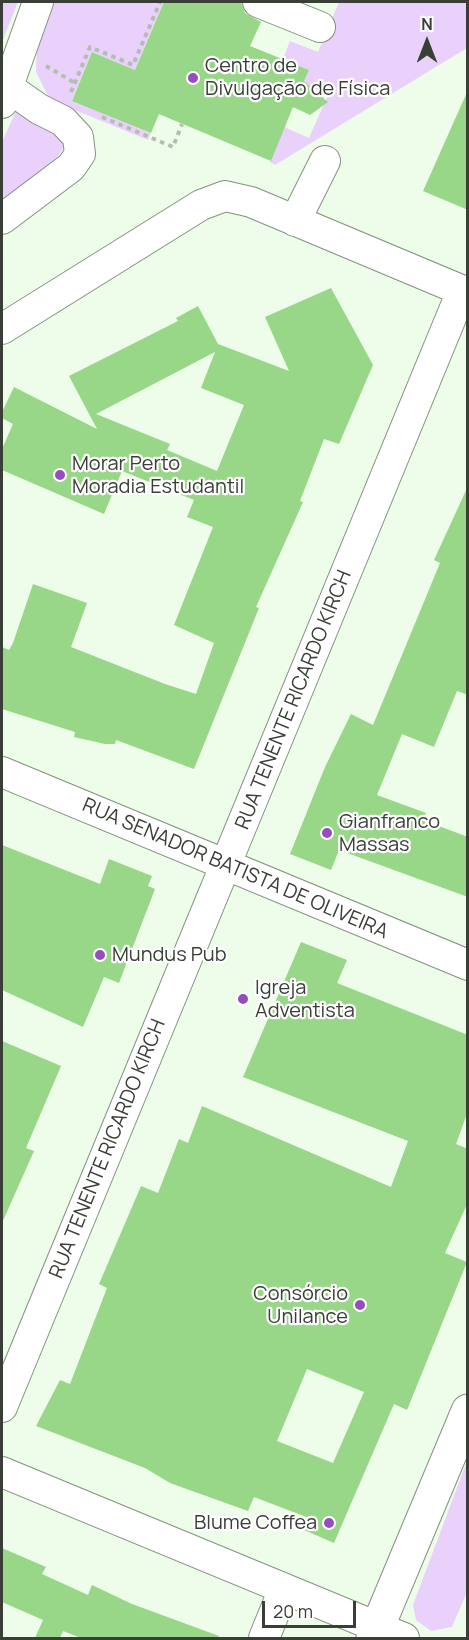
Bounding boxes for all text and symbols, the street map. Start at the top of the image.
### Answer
north arrow [397,12,457,72]
text: N [421,13,433,35]
place label: Centro de Divulgação de Física [205,54,390,101]
marker: Centro de Divulgação de Física [186,71,200,85]
place label: Morar Perto Moradia Estudantil [72,452,244,499]
marker: Morar Perto Moradia Estudantil [53,468,67,482]
street label: RUA TENENTE RICARDO KIRCH [231,567,357,833]
street label: RUA SENADOR BATISTA DE OLIVEIRA [79,794,391,944]
place label: Gianfranco Massas [339,810,440,857]
marker: Gianfranco Massas [320,826,334,840]
place label: Mundus Pub [112,943,227,967]
marker: Mundus Pub [93,948,107,962]
place label: Igreja Adventista [255,976,355,1023]
marker: Igreja Adventista [236,992,250,1006]
street label: RUA TENENTE RICARDO KIRCH [45,1016,171,1282]
place label: Consórcio Unilance [253,1282,348,1329]
marker: Consórcio Unilance [353,1298,367,1312]
place label: Blume Coffea [194,1511,317,1535]
marker: Blume Coffea [322,1516,336,1530]
scale bar [265,1589,360,1627]
text: 20 m [273,1599,313,1623]

